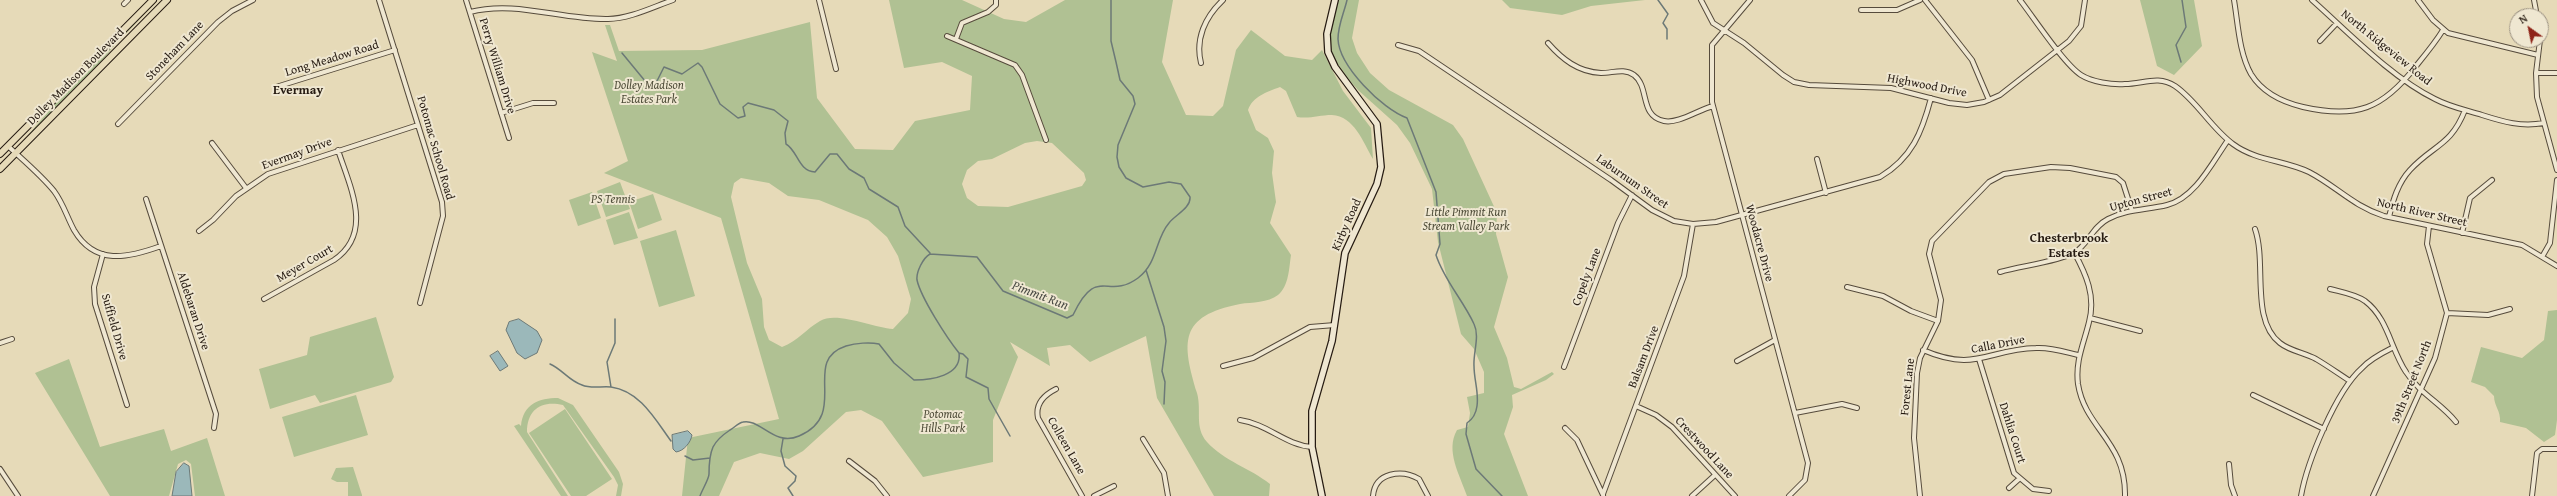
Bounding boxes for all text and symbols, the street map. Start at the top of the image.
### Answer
street label: North Ridgeview Road [2338,7,2434,89]
north arrow [2509,8,2549,48]
text: N [2516,10,2530,27]
street label: Perry William Drive [476,16,518,116]
street label: Stoneham Lane [143,18,207,84]
street label: Dolley Madison Boulevard [25,26,127,128]
street label: Long Meadow Road [283,38,381,80]
street label: Highwood Drive [1886,71,1968,101]
park label: Dolley Madison Estates Park [614,79,684,107]
district label: Evermay [273,83,323,99]
street label: Potomac School Road [413,94,457,202]
street label: Evermay Drive [260,135,334,173]
street label: Laburnum Street [1593,152,1671,212]
street label: Upton Street [2108,185,2174,215]
park label: PS Tennis [591,193,635,207]
street label: North River Street [2376,196,2468,230]
street label: Kirby Road [1329,197,1365,253]
street label: Woodacre Drive [1742,203,1776,283]
park label: Little Pimmit Run Stream Valley Park [1422,206,1510,234]
district label: Chesterbrook Estates [2030,231,2108,262]
street label: Meyer Court [274,242,336,286]
street label: Copely Lane [1569,246,1605,308]
street label: Aldebaran Drive [174,270,212,352]
water label: Pimmit Run [1010,278,1070,314]
street label: Suffield Drive [98,292,130,362]
street label: Balsam Drive [1626,324,1662,390]
street label: Calla Drive [1970,333,2026,357]
street label: 39th Street North [2389,338,2435,426]
street label: Forest Lane [1898,358,1918,416]
street label: Dahlia Court [1995,401,2029,465]
park label: Potomac Hills Park [921,408,965,436]
street label: Crestwood Lane [1672,414,1736,482]
street label: Colleen Lane [1044,415,1088,477]

